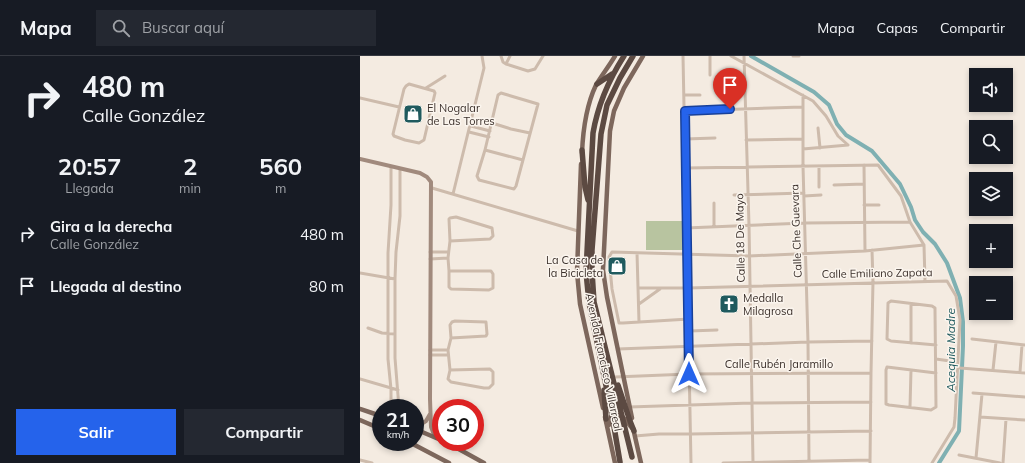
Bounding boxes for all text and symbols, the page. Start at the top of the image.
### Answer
search box [96,10,376,46]
text: Mapa [20,16,72,40]
icon: search [110,17,132,39]
text: Buscar aquí [142,18,224,37]
text: Mapa [817,19,855,37]
text: Capas [877,19,918,37]
text: Compartir [940,19,1005,37]
pin [713,68,747,109]
map controls [969,68,1013,320]
button: sound [969,68,1013,112]
text: 480 m [82,69,165,104]
icon: right [16,72,68,124]
icon: arrive [719,74,741,96]
place label: El Nogalar de Las Torres [427,101,495,128]
shop icon: El Nogalar de Las Torres [402,103,424,125]
text: Calle González [82,104,205,127]
button: search [969,120,1013,164]
text: 20:57 [58,151,121,181]
text: 2 [183,151,197,181]
text: 560 [259,151,302,181]
button: layers [969,172,1013,216]
text: Llegada [65,180,114,196]
text: min [179,180,201,196]
text: m [275,180,286,196]
street label: Calle Che Guevara [787,184,805,278]
street label: Calle 18 De Mayo [732,193,748,283]
text: Gira a la derecha [50,217,172,236]
icon: right [16,223,38,245]
button: + [969,224,1013,268]
text: 480 m [300,225,344,244]
text: Calle González [50,236,139,252]
place label: La Casa de la Bicicleta [546,253,603,280]
shop icon: La Casa de la Bicicleta [606,255,628,277]
street label: Calle Emiliano Zapata [821,265,933,281]
icon: arrive [16,275,38,297]
button: − [969,276,1013,320]
text: Llegada al destino [50,277,182,296]
text: 80 m [309,277,344,296]
place label: Medalla Milagrosa [743,291,793,318]
street label: Avenida Francisco Villarreal [582,292,626,432]
church icon: Medalla Milagrosa [718,293,740,315]
water label: Acequia Madre [943,308,958,393]
position arrow [668,353,710,395]
street label: Calle Rubén Jaramillo [725,357,833,371]
speed limit sign: 30 [432,399,484,451]
text: 21 [386,407,410,432]
button: Salir [16,409,176,455]
button: Compartir [184,409,344,455]
text: km/h [387,428,409,441]

